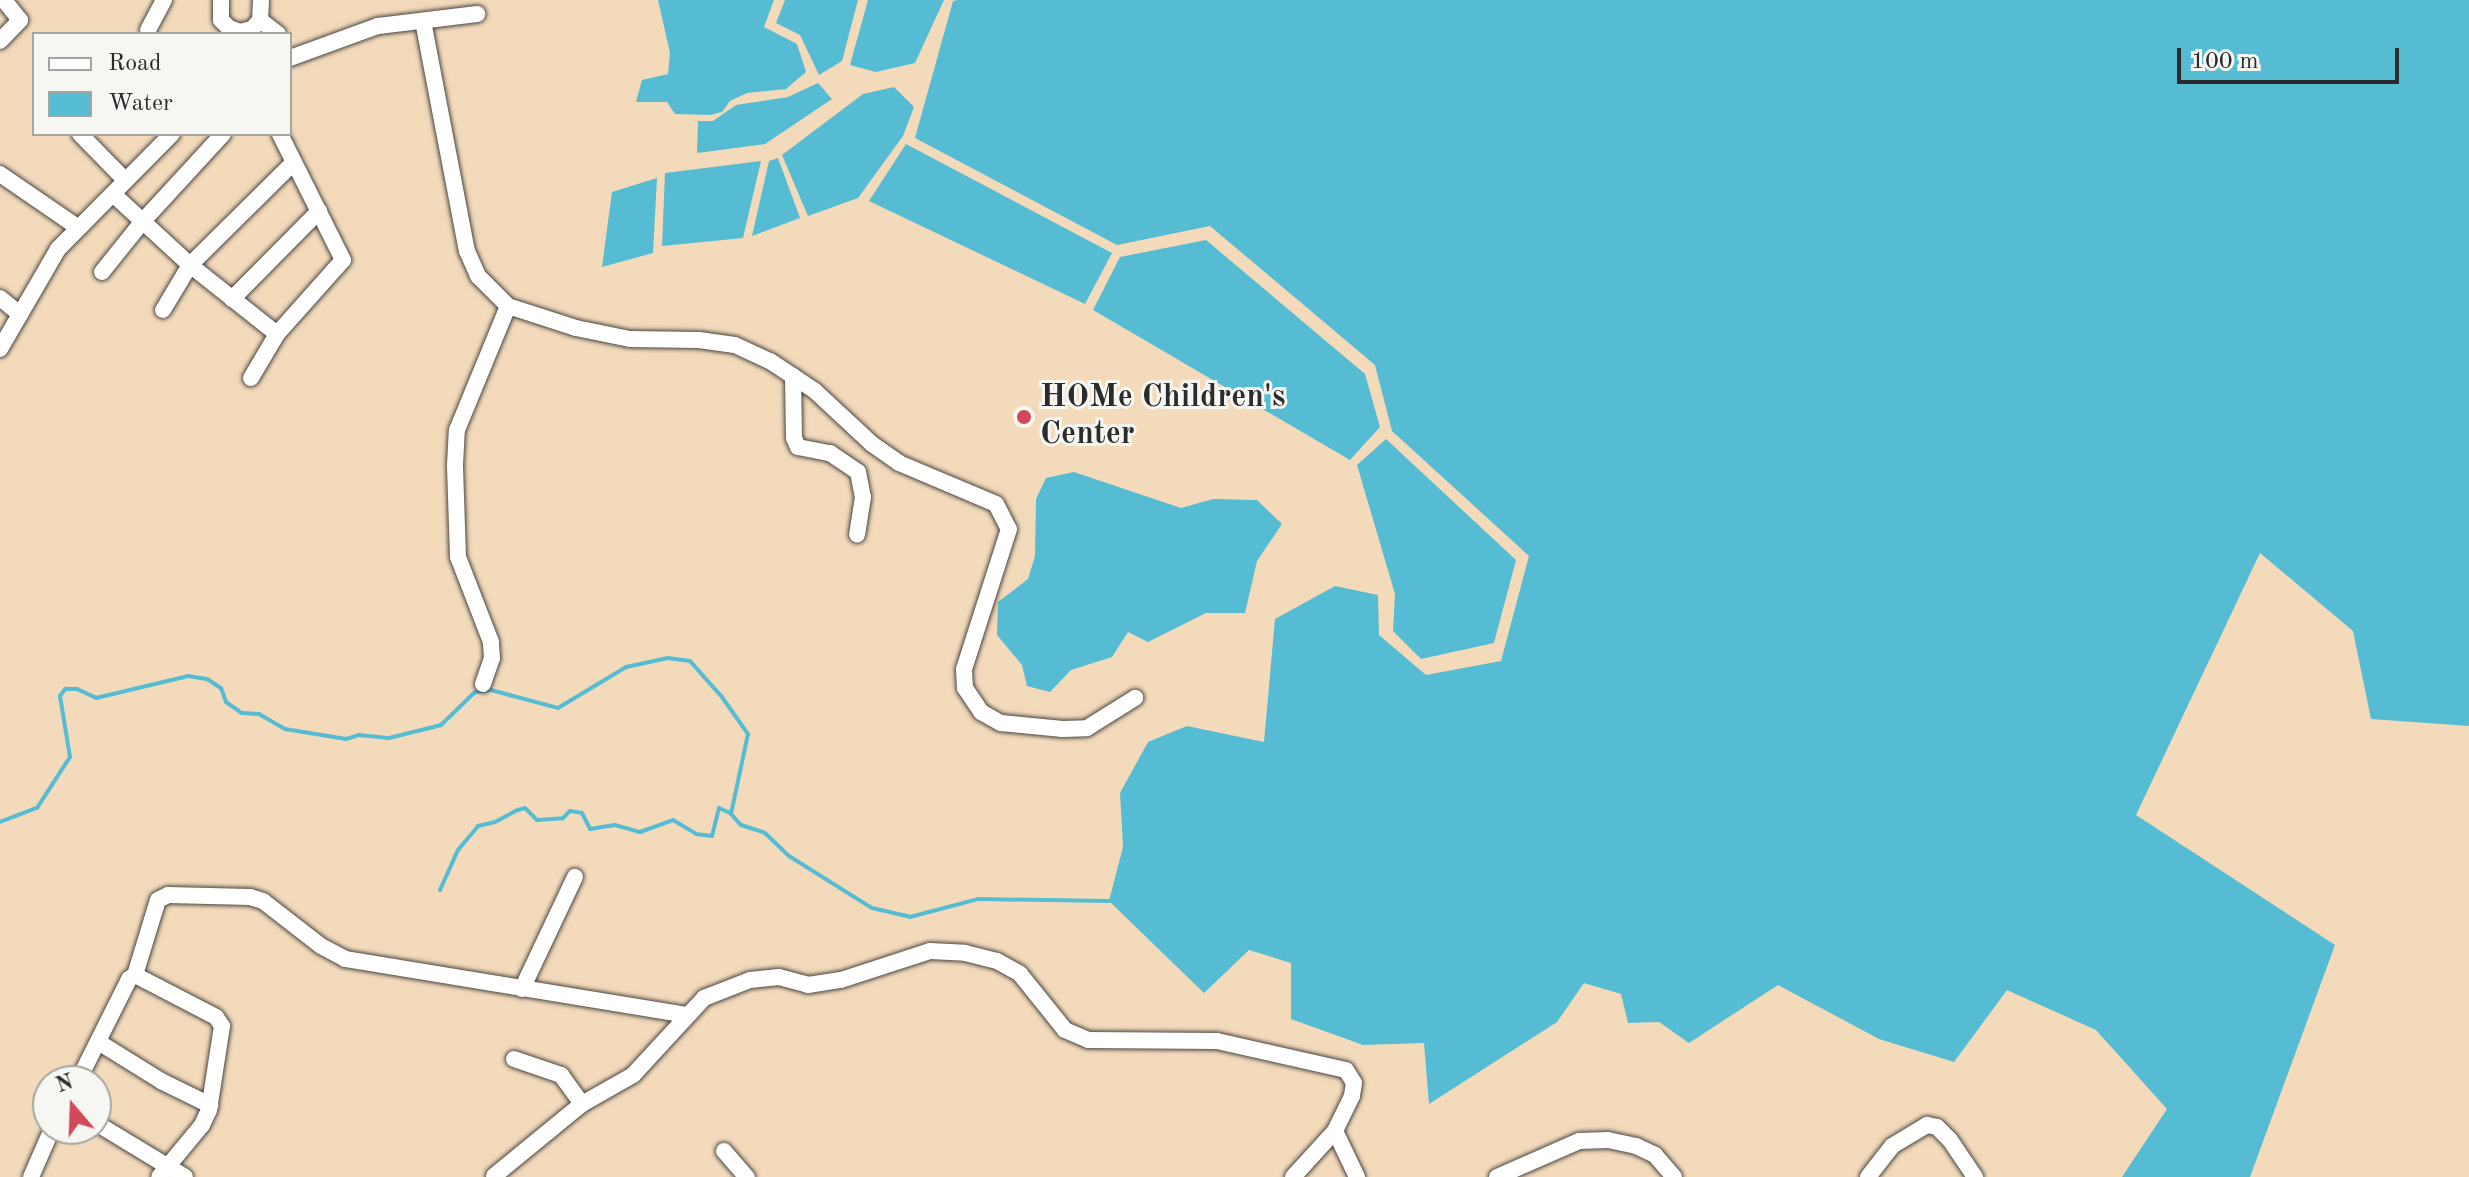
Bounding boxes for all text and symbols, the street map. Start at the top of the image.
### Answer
legend [32,32,292,136]
scale bar [2181,32,2403,82]
text: 100 m [2191,50,2259,74]
text: Road [108,52,161,76]
text: Water [108,92,173,116]
place label: HOMe Children's Center [1040,380,1286,455]
marker: HOMe Children's Center [1015,408,1033,426]
north arrow [32,1065,112,1145]
text: N [53,1071,76,1097]

